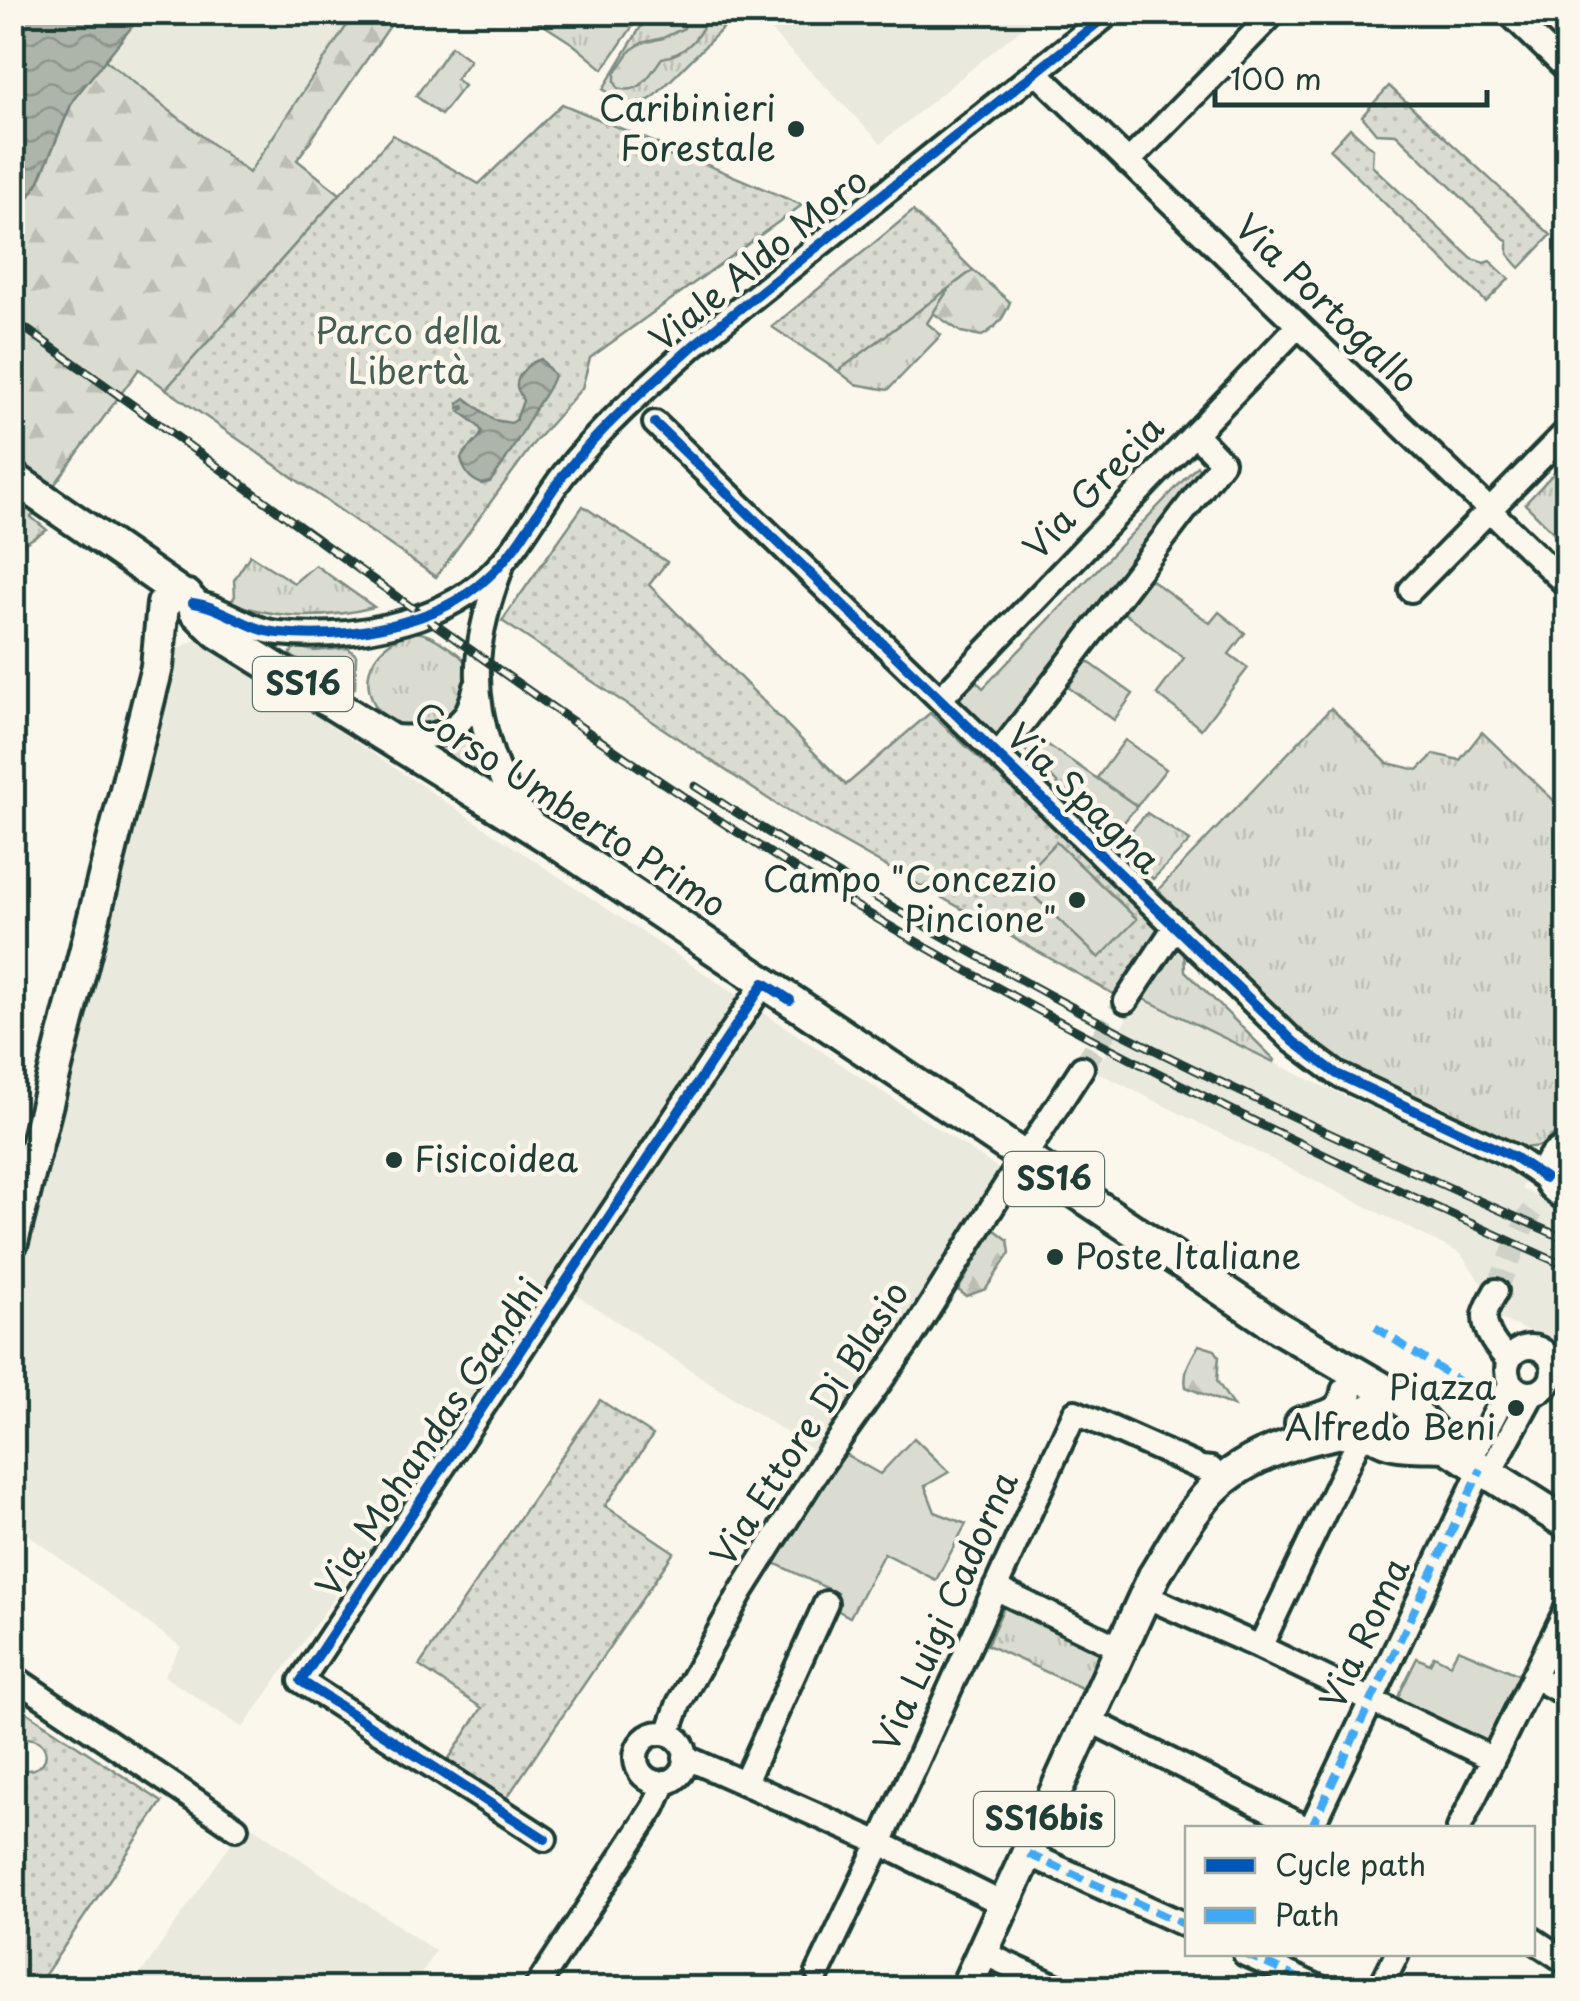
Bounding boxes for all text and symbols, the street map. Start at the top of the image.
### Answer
scale bar [1215,45,1488,107]
text: 100 m [1230,55,1322,100]
place label: Caribinieri Forestale [599,80,776,173]
marker: Caribinieri Forestale [785,118,807,140]
street label: Viale Aldo Moro [637,153,878,363]
street label: Via Portogallo [1224,200,1432,404]
park label: Parco della Libertà [315,303,501,396]
street label: Via Grecia [1009,401,1175,571]
road number: SS16 [253,657,353,711]
street label: Corso Umberto Primo [404,687,738,929]
street label: Via Spagna [995,709,1174,885]
place label: Campo "Concezio Pincione" [763,851,1057,944]
marker: Campo "Concezio Pincione" [1066,889,1088,911]
place label: Fisicoidea [414,1131,578,1184]
marker: Fisicoidea [383,1149,405,1171]
road number: SS16 [1004,1152,1104,1206]
place label: Poste Italiane [1075,1228,1301,1281]
marker: Poste Italiane [1044,1246,1066,1268]
street label: Via Mohandas Gandhi [301,1266,555,1607]
street label: Via Ettore Di Blasio [696,1269,920,1576]
place label: Piazza Alfredo Beni [1285,1359,1496,1452]
marker: Piazza Alfredo Beni [1505,1397,1527,1419]
street label: Via Luigi Cadorna [858,1462,1029,1760]
street label: Via Roma [1305,1548,1421,1717]
road number: SS16bis [974,1792,1114,1846]
legend [1185,1826,1535,1956]
text: Cycle path [1275,1841,1426,1886]
text: Path [1275,1891,1340,1936]

